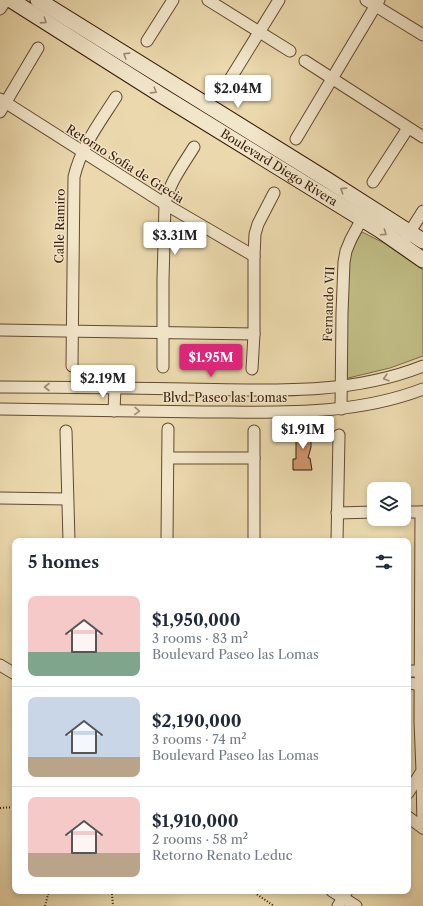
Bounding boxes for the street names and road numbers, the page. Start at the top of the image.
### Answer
street label: Retorno Sofia de Grecia [63,121,188,206]
street label: Boulevard Diego Rivera [218,126,341,209]
street label: Calle Ramiro [51,188,68,264]
street label: Fernando VII [320,266,337,342]
street label: Blvd. Paseo las Lomas [163,390,287,405]

